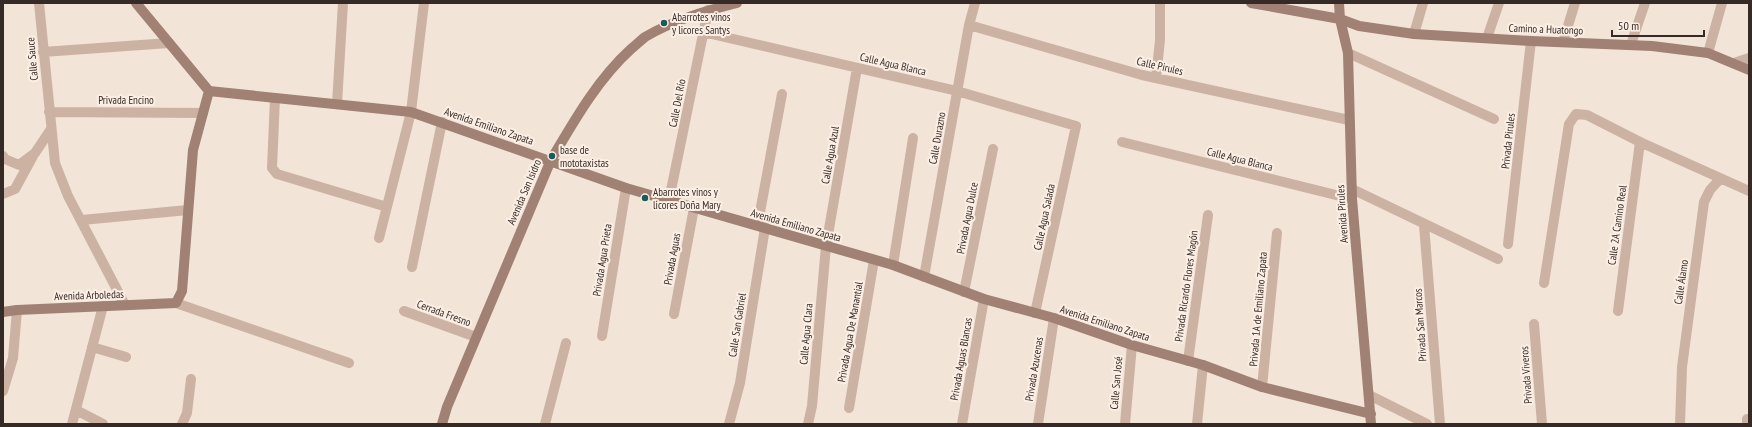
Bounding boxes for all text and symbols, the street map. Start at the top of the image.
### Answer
place label: Abarrotes vinos y licores Santys [672,10,731,37]
scale bar [1612,12,1704,38]
marker: Abarrotes vinos y licores Santys [659,18,669,28]
text: 50 m [1618,18,1639,33]
street label: Camino a Huatongo [1508,21,1584,37]
street label: Calle Sauce [23,36,41,81]
street label: Calle Agua Blanca [858,50,928,78]
street label: Calle Pirules [1135,54,1185,78]
street label: Calle Del Río [665,77,689,128]
street label: Privada Encino [98,93,154,107]
street label: Avenida Emiliano Zapata [443,104,535,148]
street label: Calle Durazno [926,111,949,165]
street label: Privada Pirules [1498,112,1518,170]
street label: Calle Agua Azul [818,125,842,185]
place label: base de mototaxistas [560,143,609,170]
street label: Calle Agua Blanca [1205,144,1275,174]
marker: base de mototaxistas [547,151,557,161]
street label: Avenida San Isidro [504,157,544,227]
street label: Privada Agua Dulce [953,181,981,255]
street label: Calle Agua Salada [1030,182,1058,252]
street label: Avenida Pirules [1333,184,1351,244]
street label: Calle 2A Camino Real [1604,184,1630,266]
place label: Abarrotes vinos y licores Doña Mary [653,185,722,212]
marker: Abarrotes vinos y licores Doña Mary [640,193,650,203]
street label: Avenida Emiliano Zapata [749,205,843,245]
street label: Privada Agua Prieta [589,223,615,297]
street label: Privada Ricardo Flores Magón [1171,229,1201,343]
street label: Privada Aguas [661,232,684,286]
street label: Privada 1A de Emiliano Zapata [1246,251,1270,367]
street label: Calle Álamo [1671,258,1691,305]
street label: Privada Agua De Manantial [834,280,866,383]
street label: Avenida Arboledas [54,287,124,303]
street label: Privada San Marcos [1410,288,1430,362]
street label: Calle San Gabriel [725,292,749,358]
street label: Cerrada Fresno [415,297,473,329]
street label: Avenida Emiliano Zapata [1058,302,1152,344]
street label: Calle Agua Clara [796,303,816,365]
street label: Privada Aguas Blancas [947,316,975,402]
street label: Privada Azucenas [1022,336,1046,402]
street label: Privada Viveros [1517,345,1535,404]
street label: Calle San José [1107,355,1125,410]

